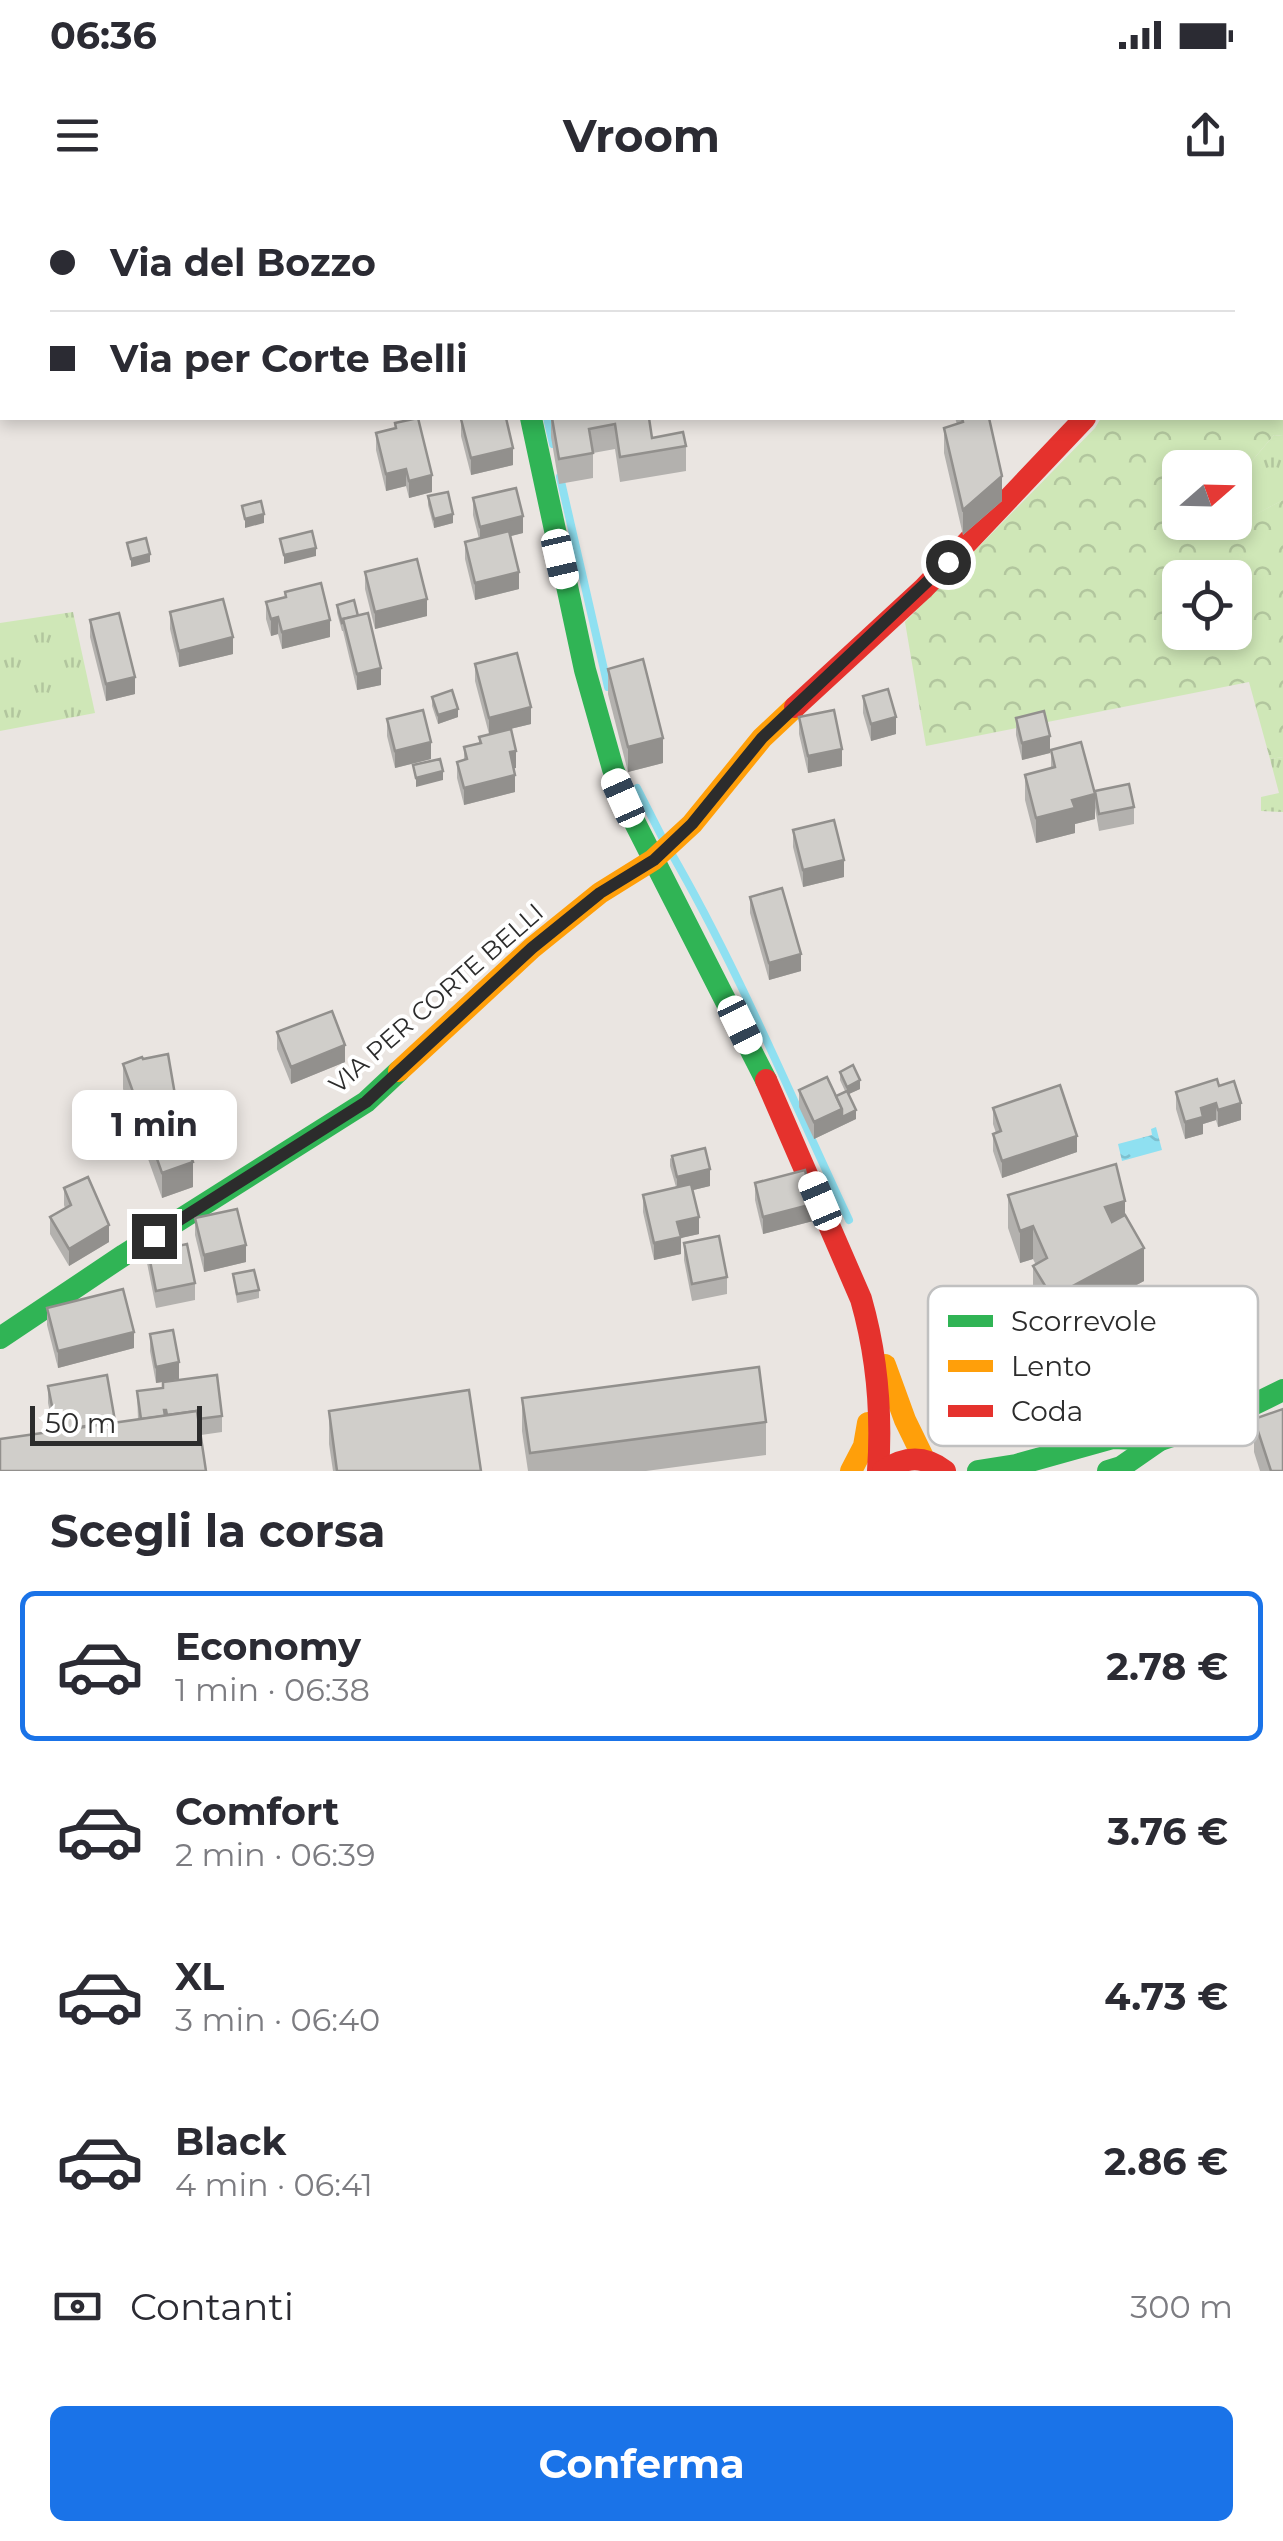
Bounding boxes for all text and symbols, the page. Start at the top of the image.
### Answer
text: 06:36 [50,12,157,59]
icon: menu [50,108,105,163]
text: Vroom [563,108,720,163]
icon: share [1178,108,1233,163]
text: Via del Bozzo [110,239,376,286]
text: Via per Corte Belli [110,335,468,382]
north arrow [1162,450,1252,540]
map controls [1162,450,1252,650]
car [539,526,581,592]
route start [926,540,971,585]
button: locate [1162,560,1252,650]
car [597,764,649,832]
street label: VIA PER CORTE BELLI [323,897,549,1099]
car [713,991,767,1059]
callout: 1 min [72,1091,236,1161]
text: 1 min [111,1105,198,1144]
car [794,1168,846,1234]
route end [132,1214,177,1259]
legend [928,1286,1258,1446]
text: Scorrevole [1011,1304,1157,1338]
text: Lento [1011,1349,1092,1383]
text: Coda [1011,1394,1083,1428]
scale bar [30,1401,202,1446]
text: 50 m [45,1406,116,1440]
text: Scegli la corsa [50,1503,386,1558]
icon: car [55,1621,145,1711]
text: Economy [175,1623,361,1670]
text: 2.78 € [1106,1643,1228,1690]
text: 1 min · 06:38 [175,1670,370,1709]
icon: car [55,1786,145,1876]
text: Comfort [175,1788,339,1835]
text: 3.76 € [1108,1808,1228,1855]
text: 2 min · 06:39 [175,1835,376,1874]
icon: car [55,1951,145,2041]
text: XL [175,1953,224,2000]
text: 4.73 € [1104,1973,1228,2020]
text: 3 min · 06:40 [175,2000,380,2039]
icon: car [55,2116,145,2206]
text: Black [175,2118,286,2165]
text: 2.86 € [1104,2138,1228,2185]
text: 4 min · 06:41 [175,2165,373,2204]
icon: cash [50,2279,105,2334]
text: Contanti [130,2283,294,2330]
text: 300 m [1130,2287,1233,2326]
button: Conferma [50,2406,1233,2521]

